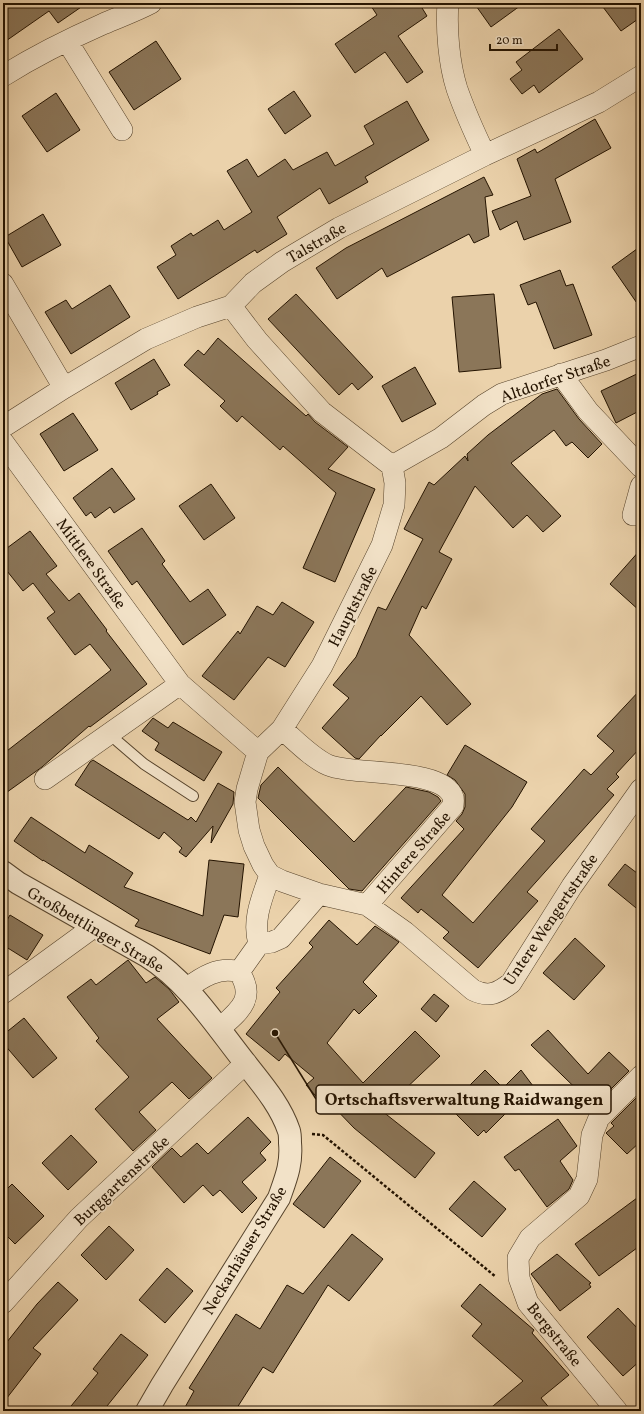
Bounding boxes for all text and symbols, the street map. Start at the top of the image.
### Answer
scale bar [490,26,557,52]
text: 20 m [496,33,523,49]
street label: Talstraße [283,218,351,270]
street label: Altdorfer Straße [498,351,614,409]
street label: Mittlere Straße [50,514,131,614]
street label: Hauptstraße [324,563,384,651]
street label: Hintere Straße [372,807,457,899]
street label: Untere Wengertstraße [499,850,604,990]
street label: Großbettlinger Straße [22,882,168,979]
callout: Ortschaftsverwaltung Raidwangen [316,1085,611,1114]
text: Ortschaftsverwaltung Raidwangen [325,1089,603,1112]
street label: Burggartenstraße [70,1131,175,1232]
street label: Neckarhäuser Straße [198,1182,293,1320]
street label: Bergstraße [521,1299,586,1372]

